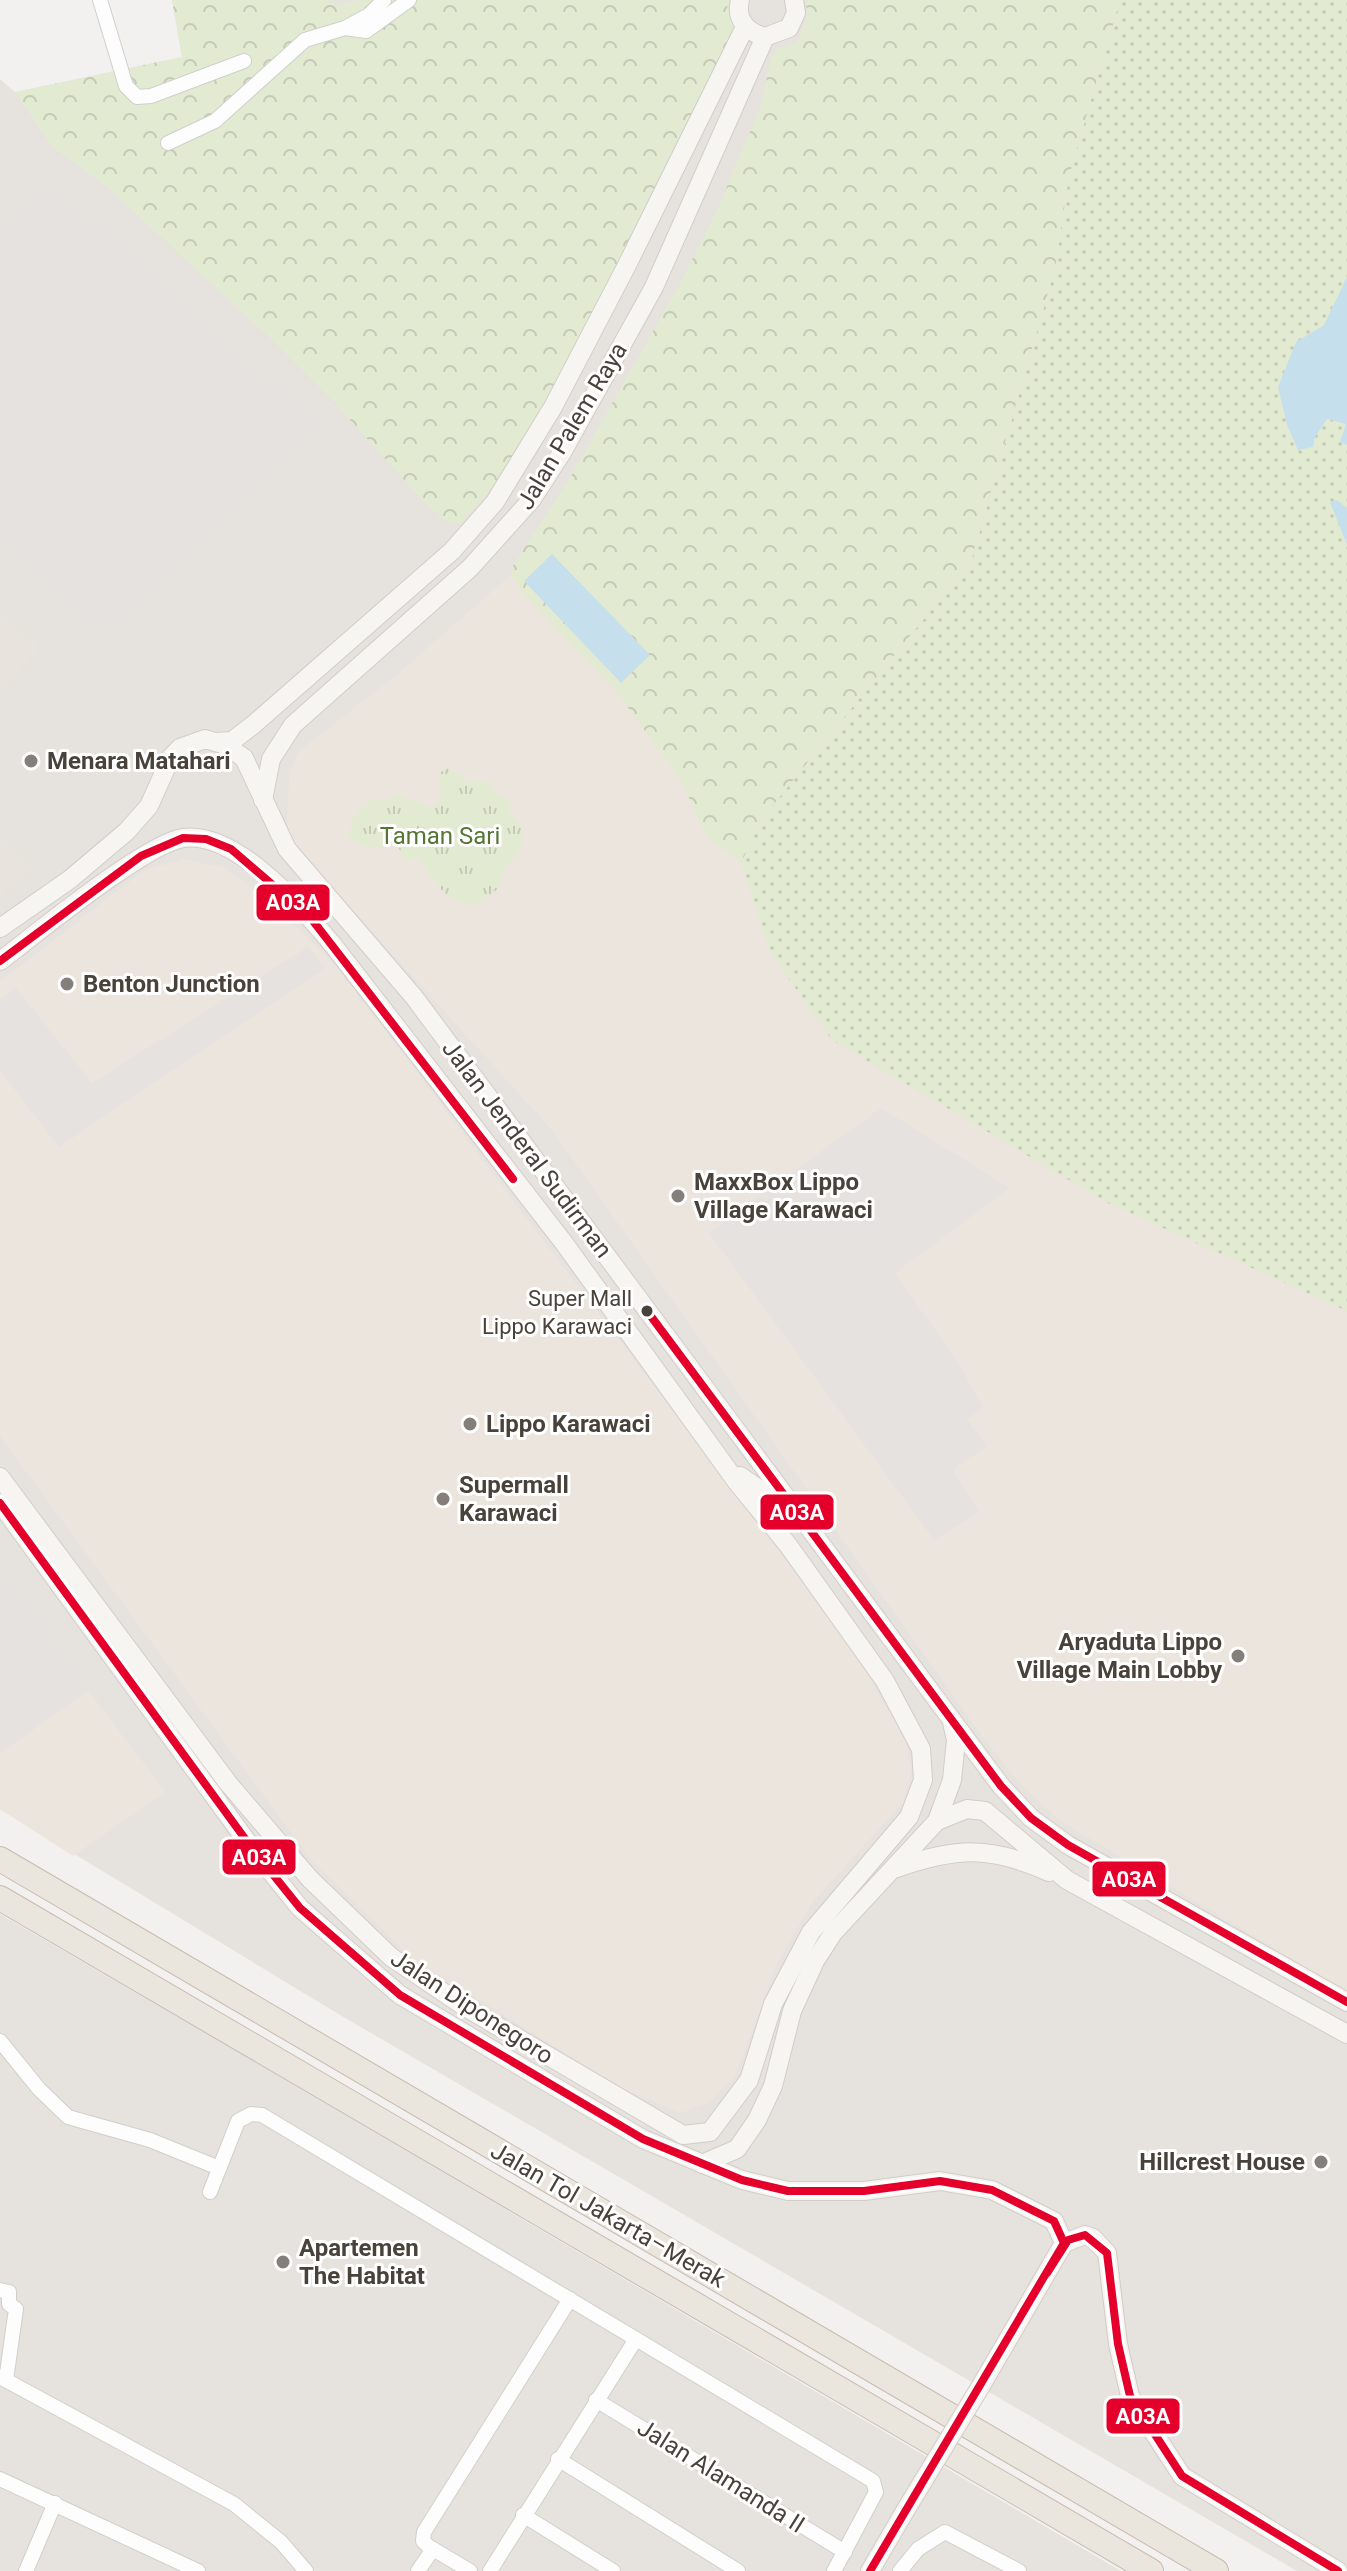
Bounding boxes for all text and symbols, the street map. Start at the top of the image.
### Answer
street label: Jalan Palem Raya [511,337,633,515]
place label: Menara Matahari [47,747,231,775]
marker: Menara Matahari [22,752,40,770]
park label: Taman Sari [380,822,500,850]
line badge: A03A [255,883,331,922]
text: A03A [266,890,321,915]
place label: Benton Junction [83,970,260,998]
marker: Benton Junction [58,975,76,993]
street label: Jalan Jenderal Sudirman [436,1035,618,1263]
place label: MaxxBox Lippo Village Karawaci [694,1168,873,1224]
marker: MaxxBox Lippo Village Karawaci [669,1187,687,1205]
place label: Super Mall Lippo Karawaci [482,1286,632,1339]
marker: Super Mall Lippo Karawaci [639,1303,655,1319]
place label: Lippo Karawaci [486,1410,651,1438]
marker: Lippo Karawaci [461,1415,479,1433]
place label: Supermall Karawaci [459,1471,569,1527]
marker: Supermall Karawaci [434,1490,452,1508]
line badge: A03A [759,1493,835,1531]
text: A03A [770,1500,825,1525]
place label: Aryaduta Lippo Village Main Lobby [1017,1628,1223,1684]
marker: Aryaduta Lippo Village Main Lobby [1229,1647,1247,1665]
line badge: A03A [221,1838,297,1876]
text: A03A [232,1845,287,1870]
line badge: A03A [1091,1860,1167,1898]
text: A03A [1102,1867,1157,1892]
street label: Jalan Diponegoro [386,1944,558,2070]
street label: Jalan Tol Jakarta–Merak [486,2136,731,2294]
place label: Hillcrest House [1139,2148,1305,2176]
marker: Hillcrest House [1312,2153,1330,2171]
place label: Apartemen The Habitat [299,2234,425,2290]
marker: Apartemen The Habitat [274,2253,292,2271]
line badge: A03A [1105,2397,1181,2435]
text: A03A [1116,2404,1171,2429]
street label: Jalan Alamanda II [632,2413,810,2539]

